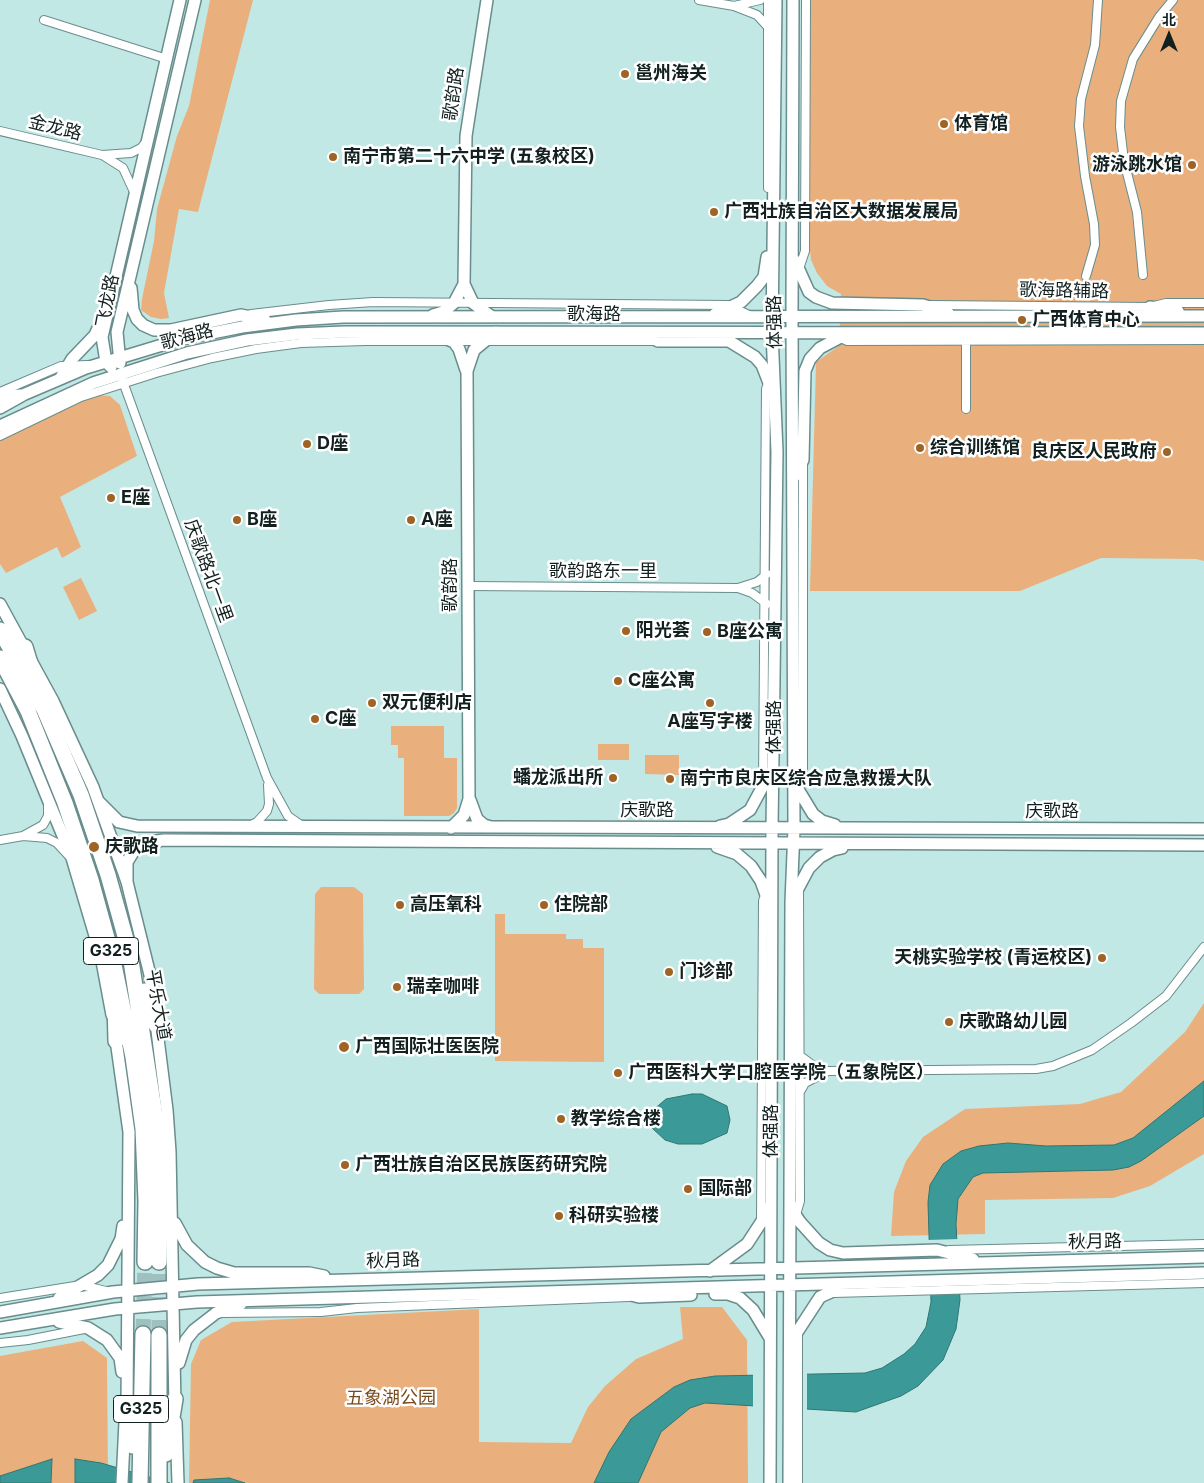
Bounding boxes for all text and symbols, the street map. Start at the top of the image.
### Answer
north arrow [1144,10,1194,60]
text: 北 [1162,11,1176,28]
place label: 邕州海关 [635,63,707,85]
street label: 歌韵路 [440,66,468,122]
marker: 邕州海关 [619,68,631,80]
street label: 金龙路 [26,111,84,145]
place label: 体育馆 [954,113,1008,135]
marker: 体育馆 [938,118,950,130]
place label: 南宁市第二十六中学 (五象校区) [343,146,595,168]
marker: 南宁市第二十六中学 (五象校区) [327,151,339,163]
place label: 游泳跳水馆 [1092,154,1182,176]
marker: 游泳跳水馆 [1186,159,1198,171]
place label: 广西壮族自治区大数据发展局 [724,201,958,223]
marker: 广西壮族自治区大数据发展局 [708,206,720,218]
street label: 飞龙路 [92,272,124,330]
street label: 歌海路辅路 [1019,279,1109,303]
street label: 体强路 [764,295,786,349]
street label: 歌海路 [567,304,621,326]
place label: 广西体育中心 [1032,309,1140,331]
marker: 广西体育中心 [1016,314,1028,326]
street label: 歌海路 [158,320,216,354]
place label: D座 [317,433,348,455]
place label: 综合训练馆 [930,437,1020,459]
marker: D座 [301,438,313,450]
place label: 良庆区人民政府 [1031,441,1157,463]
marker: 综合训练馆 [914,442,926,454]
marker: 良庆区人民政府 [1161,446,1173,458]
place label: E座 [121,487,150,509]
marker: E座 [105,492,117,504]
place label: B座 [247,509,277,531]
place label: A座 [421,509,452,531]
marker: B座 [231,514,243,526]
marker: A座 [405,514,417,526]
street label: 庆歌路北一里 [179,517,237,625]
street label: 歌韵路 [440,558,462,612]
street label: 歌韵路东一里 [549,561,657,583]
place label: 阳光荟 [636,620,690,642]
place label: B座公寓 [717,621,783,643]
marker: 阳光荟 [620,625,632,637]
marker: B座公寓 [701,626,713,638]
place label: C座公寓 [628,670,695,692]
marker: C座公寓 [612,675,624,687]
place label: 双元便利店 [382,692,472,714]
marker: 双元便利店 [366,697,378,709]
marker: A座写字楼 [704,697,716,709]
street label: 体强路 [764,700,786,754]
place label: C座 [325,708,356,730]
place label: A座写字楼 [667,711,753,733]
marker: C座 [309,713,321,725]
place label: 蟠龙派出所 [513,767,603,789]
place label: 南宁市良庆区综合应急救援大队 [680,768,932,790]
marker: 蟠龙派出所 [607,772,619,784]
marker: 南宁市良庆区综合应急救援大队 [664,773,676,785]
street label: 庆歌路 [620,800,674,822]
street label: 庆歌路 [1025,801,1079,823]
place label: 庆歌路 [105,836,159,858]
marker: 庆歌路 [87,840,101,854]
place label: 高压氧科 [410,894,482,916]
place label: 住院部 [554,894,608,916]
marker: 高压氧科 [394,899,406,911]
marker: 住院部 [538,899,550,911]
road number: G325 [84,938,138,964]
place label: 天桃实验学校 (青运校区) [894,947,1092,969]
marker: 天桃实验学校 (青运校区) [1096,952,1108,964]
place label: 门诊部 [679,961,733,983]
marker: 门诊部 [663,966,675,978]
street label: 平乐大道 [141,968,175,1042]
place label: 瑞幸咖啡 [407,976,479,998]
marker: 瑞幸咖啡 [391,981,403,993]
place label: 庆歌路幼儿园 [959,1011,1067,1033]
marker: 庆歌路幼儿园 [943,1016,955,1028]
place label: 广西国际壮医医院 [355,1036,499,1058]
marker: 广西国际壮医医院 [337,1040,351,1054]
place label: 广西医科大学口腔医学院（五象院区） [628,1062,934,1084]
marker: 广西医科大学口腔医学院（五象院区） [612,1067,624,1079]
street label: 体强路 [761,1104,783,1158]
place label: 教学综合楼 [571,1108,661,1130]
marker: 教学综合楼 [555,1113,567,1125]
place label: 广西壮族自治区民族医药研究院 [355,1154,607,1176]
marker: 广西壮族自治区民族医药研究院 [339,1159,351,1171]
place label: 国际部 [698,1178,752,1200]
marker: 国际部 [682,1183,694,1195]
place label: 科研实验楼 [569,1205,659,1227]
marker: 科研实验楼 [553,1210,565,1222]
street label: 秋月路 [1068,1231,1122,1253]
street label: 秋月路 [366,1249,420,1273]
park label: 五象湖公园 [346,1388,436,1410]
road number: G325 [114,1396,168,1422]

